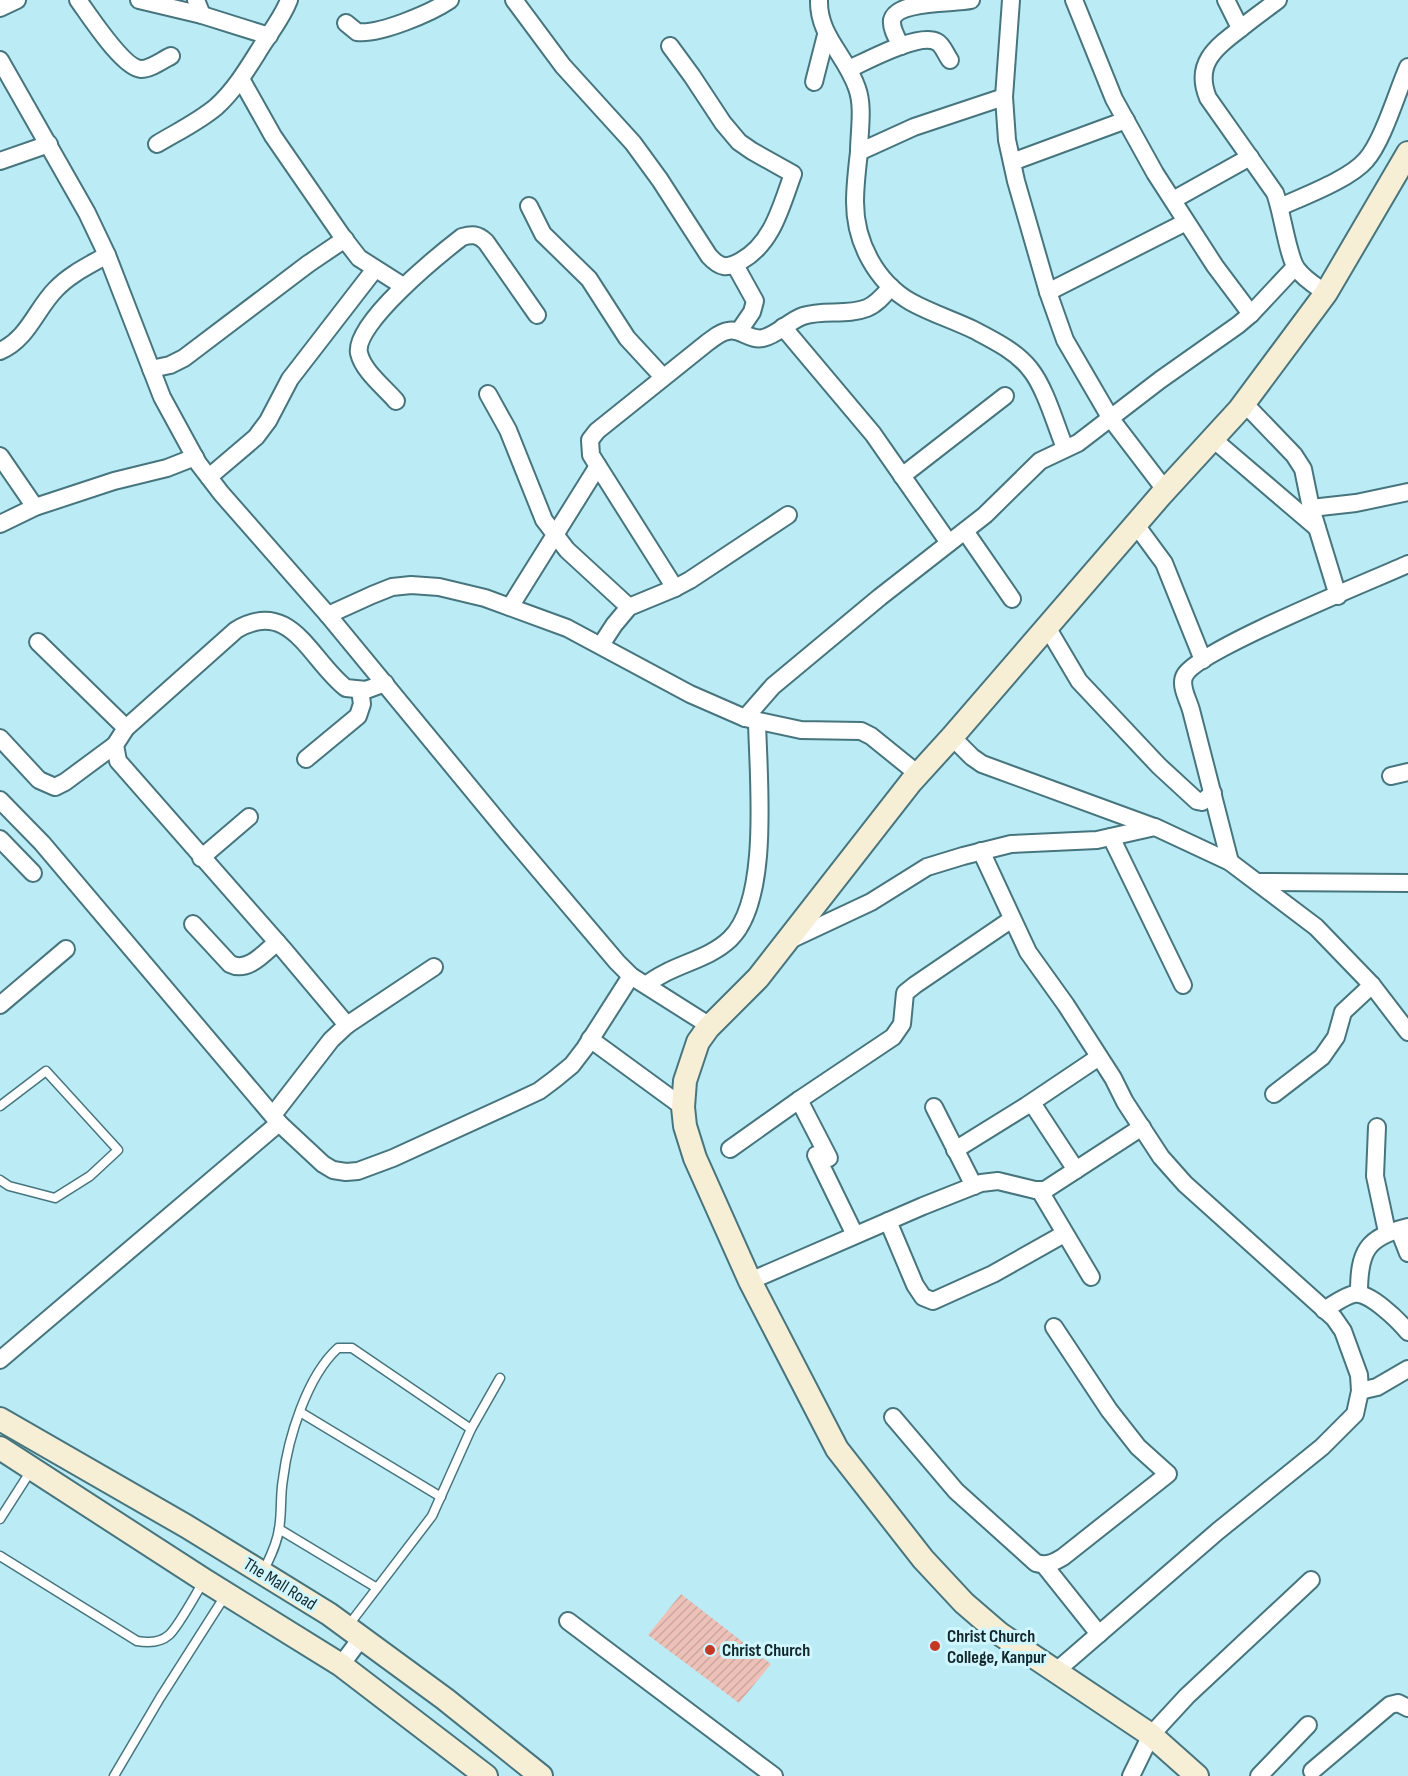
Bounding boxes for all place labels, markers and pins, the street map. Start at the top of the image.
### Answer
place label: Christ Church College, Kanpur [947,1626,1047,1668]
marker: Christ Church College, Kanpur [928,1639,942,1653]
place label: Christ Church [722,1640,810,1661]
marker: Christ Church [703,1643,717,1657]

